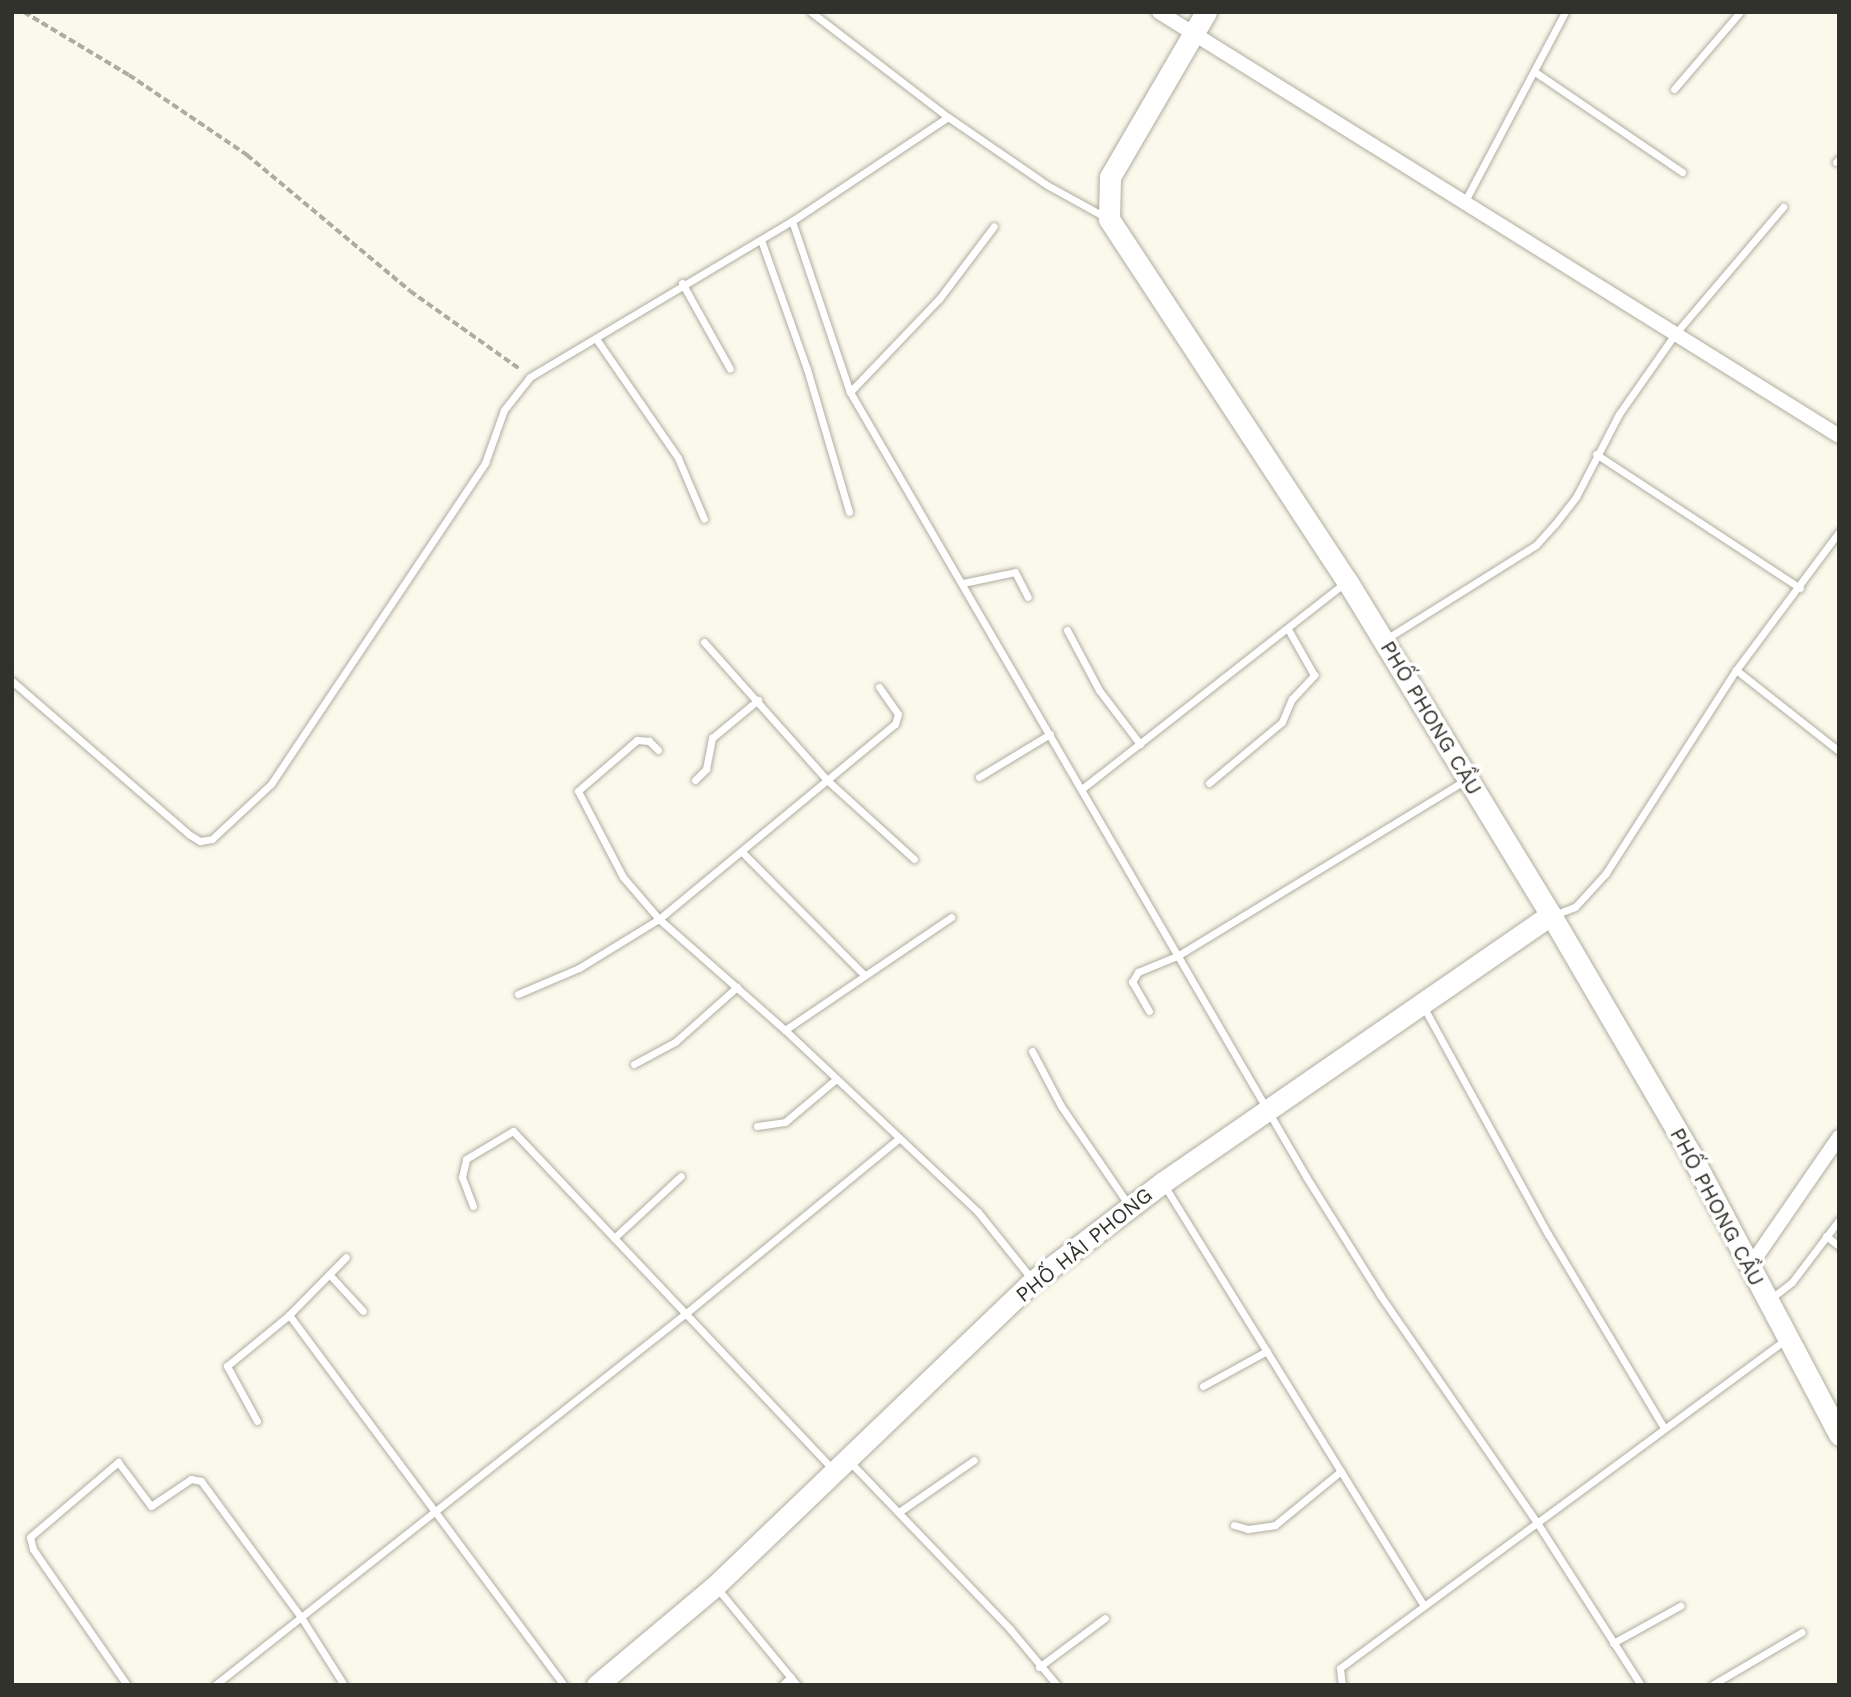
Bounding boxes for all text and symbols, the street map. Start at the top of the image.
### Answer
street label: PHỐ PHONG CẦU [1375,636,1487,800]
street label: PHỐ PHONG CẦU [1665,1124,1769,1290]
street label: PHỐ HẢI PHONG [1011,1182,1157,1308]

